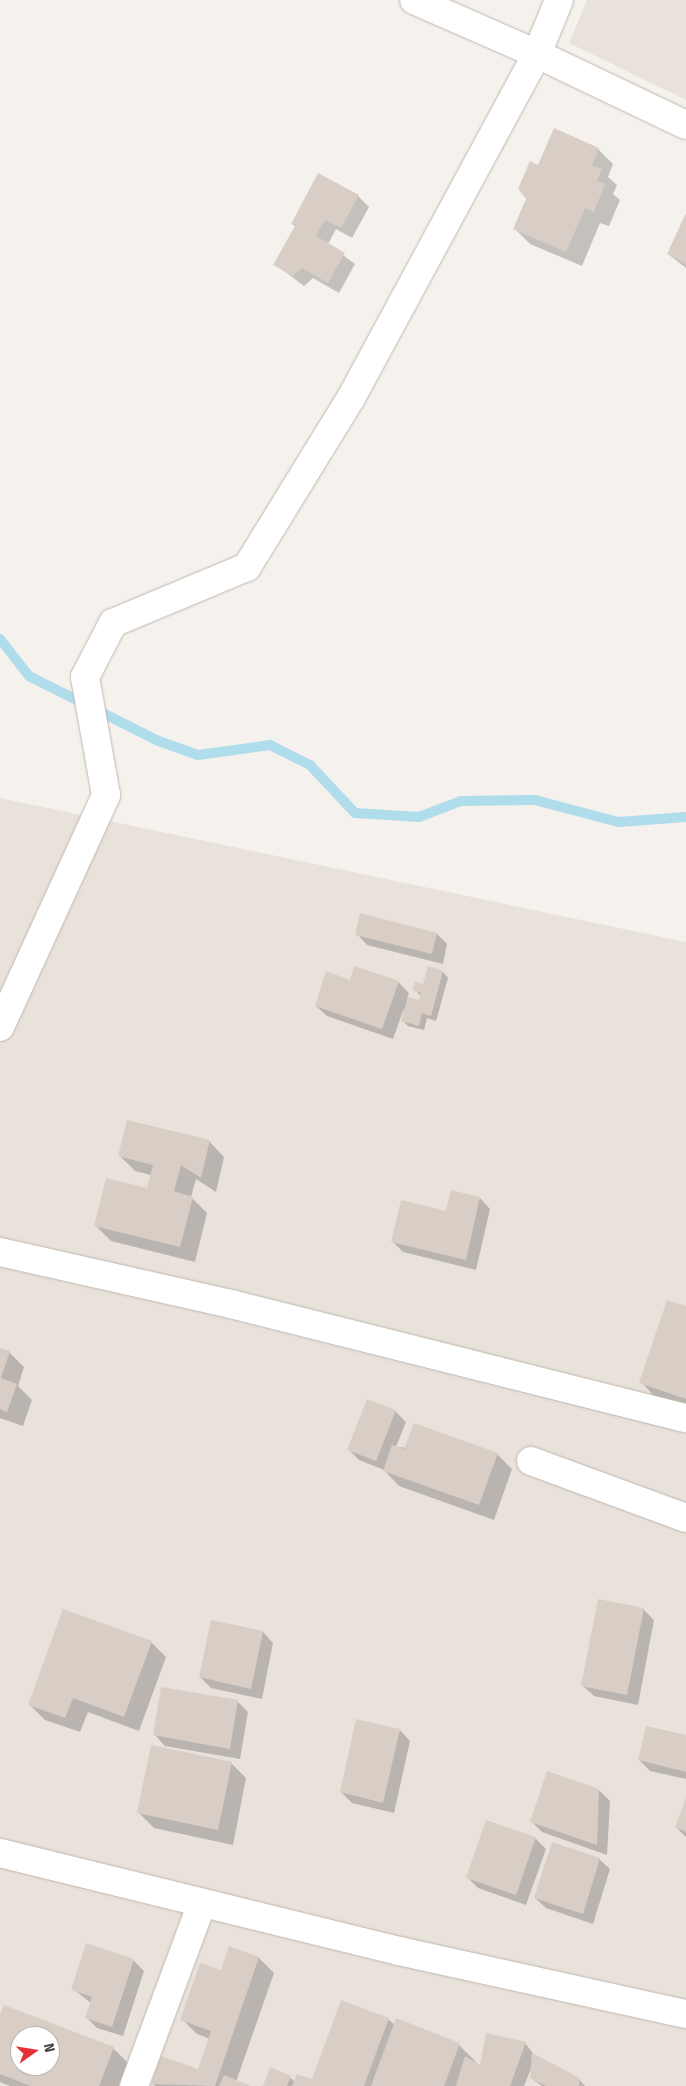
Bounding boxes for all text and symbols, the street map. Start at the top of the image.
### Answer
north arrow [10,2026,60,2076]
text: N [40,2042,58,2054]

